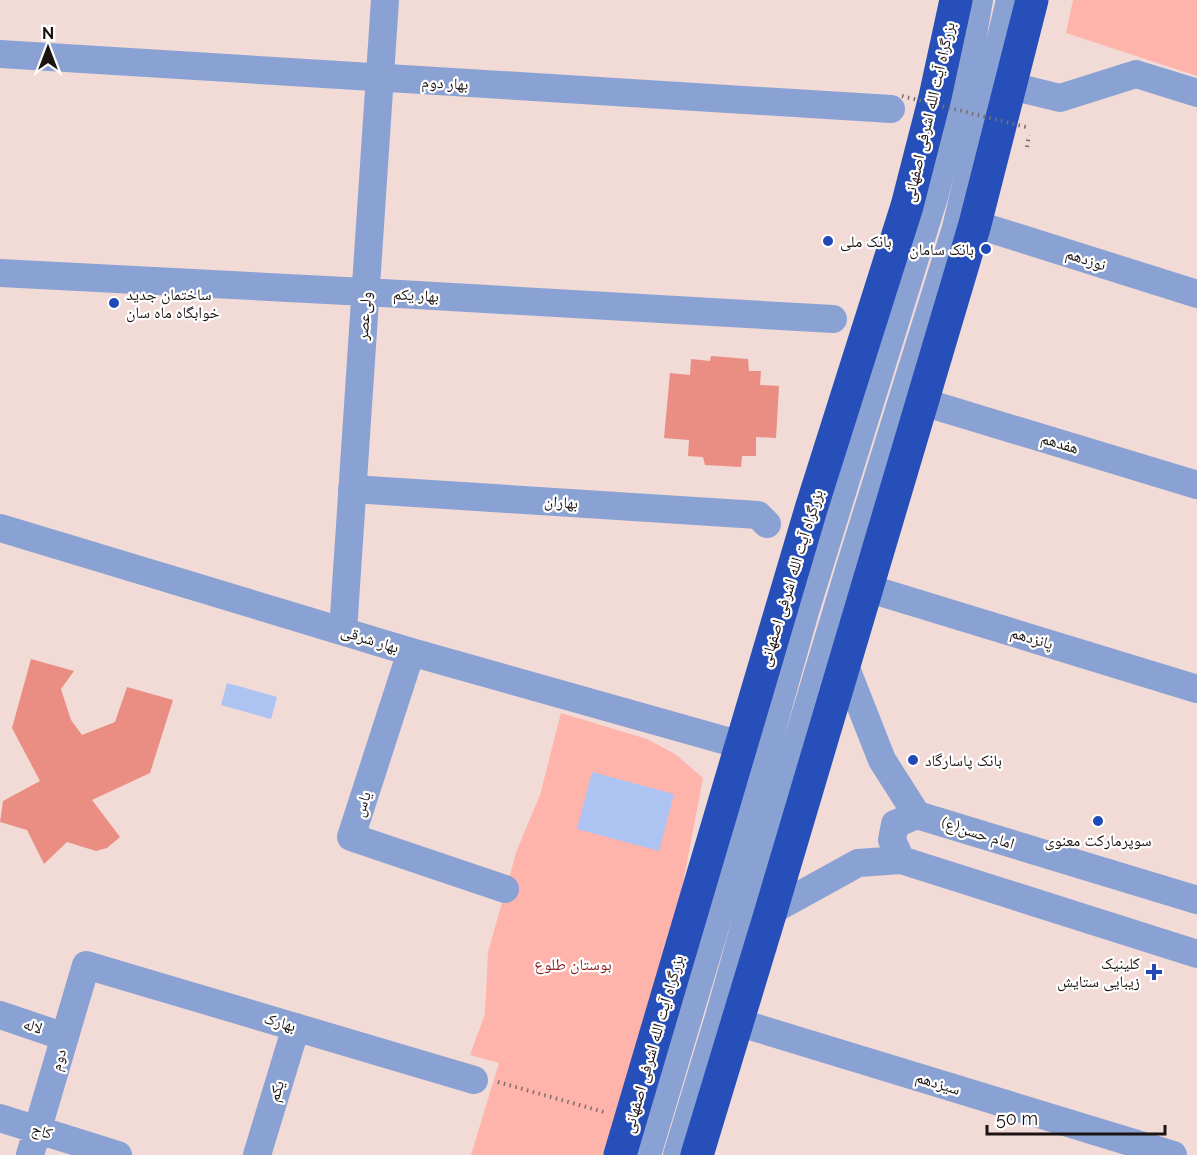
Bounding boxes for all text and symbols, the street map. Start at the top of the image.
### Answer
north arrow [18,18,78,78]
street label: بزرگراه آیت الله اشرفی اصفهانی [899,20,960,204]
text: N [42,24,54,43]
street label: بهار دوم [421,72,469,95]
place label: بانک ملی [840,232,892,252]
marker: بانک ملی [821,234,835,248]
place label: بانک سامان [909,240,974,260]
marker: بانک سامان [979,242,993,256]
street label: نوزدهم [1063,244,1109,275]
street label: بهار یکم [392,284,440,307]
place label: ساختمان جدید خوابگاه ماه سان [126,285,220,323]
street label: ولی‌عصر [353,291,376,342]
marker: ساختمان جدید خوابگاه ماه سان [107,296,121,310]
street label: هفدهم [1039,428,1081,459]
street label: بزرگراه آیت الله اشرفی اصفهانی [755,487,828,669]
street label: بهاران [543,491,579,514]
street label: بهار شرقی [338,621,401,658]
street label: پانزدهم [1008,623,1056,654]
place label: بانک پاسارگاد [925,751,1002,770]
marker: بانک پاسارگاد [906,753,920,767]
street label: یاس [349,789,376,819]
street label: امام حسن(ع) [939,813,1017,854]
marker: سوپرمارکت معنوی [1091,814,1105,828]
place label: سوپرمارکت معنوی [1044,831,1152,851]
street label: بزرگراه آیت الله اشرفی اصفهانی [618,953,688,1135]
place label: کلینیک زیبایی ستایش [1057,954,1140,992]
park label: بوستان طلوع [534,955,612,975]
marker: کلینیک زیبایی ستایش [1145,963,1163,981]
street label: بهارک [262,1008,298,1036]
street label: لاله [21,1014,45,1038]
street label: دوم [46,1047,71,1073]
street label: سیزدهم [913,1067,963,1100]
street label: یکم [264,1078,289,1104]
scale bar [987,1098,1166,1136]
text: 50 m [996,1108,1038,1129]
street label: کاج [29,1119,55,1144]

